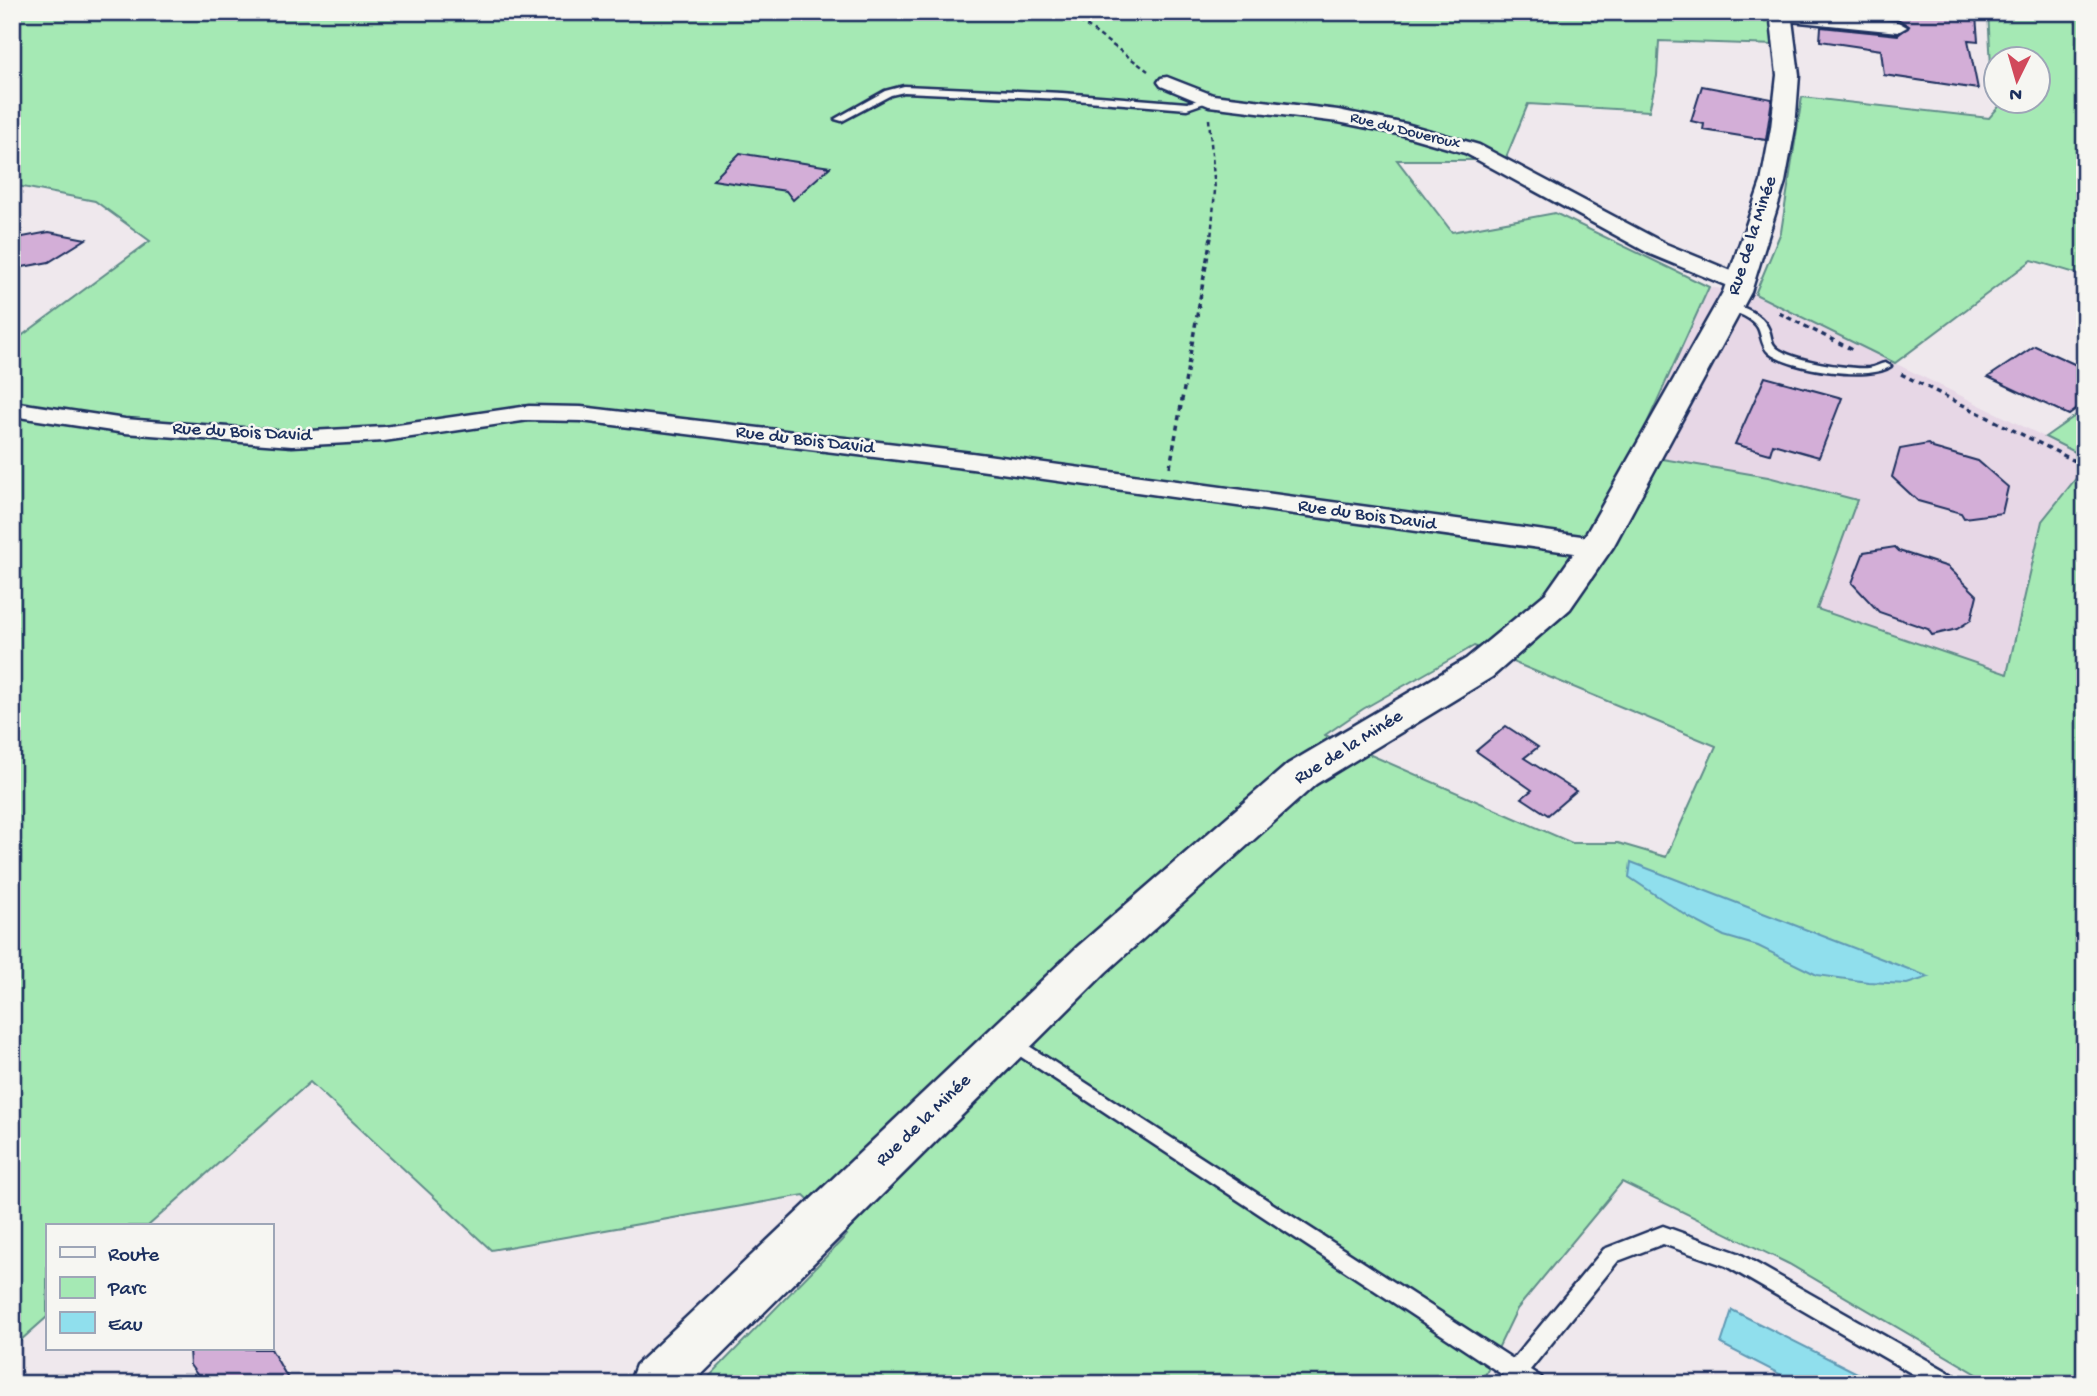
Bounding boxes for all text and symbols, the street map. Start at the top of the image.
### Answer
north arrow [1982,46,2052,116]
text: N [2009,81,2023,105]
street label: Rue du Doueroux [1348,109,1463,155]
street label: Rue de la Minée [1723,173,1783,298]
street label: Rue du Bois David [172,418,314,448]
street label: Rue du Bois David [734,421,877,461]
street label: Rue du Bois David [1296,495,1440,537]
street label: Rue de la Minée [1290,705,1408,791]
street label: Rue de la Minée [871,1070,977,1172]
legend [46,1224,273,1350]
text: Route [108,1244,160,1269]
text: Parc [107,1278,147,1303]
text: Eau [108,1314,143,1339]

